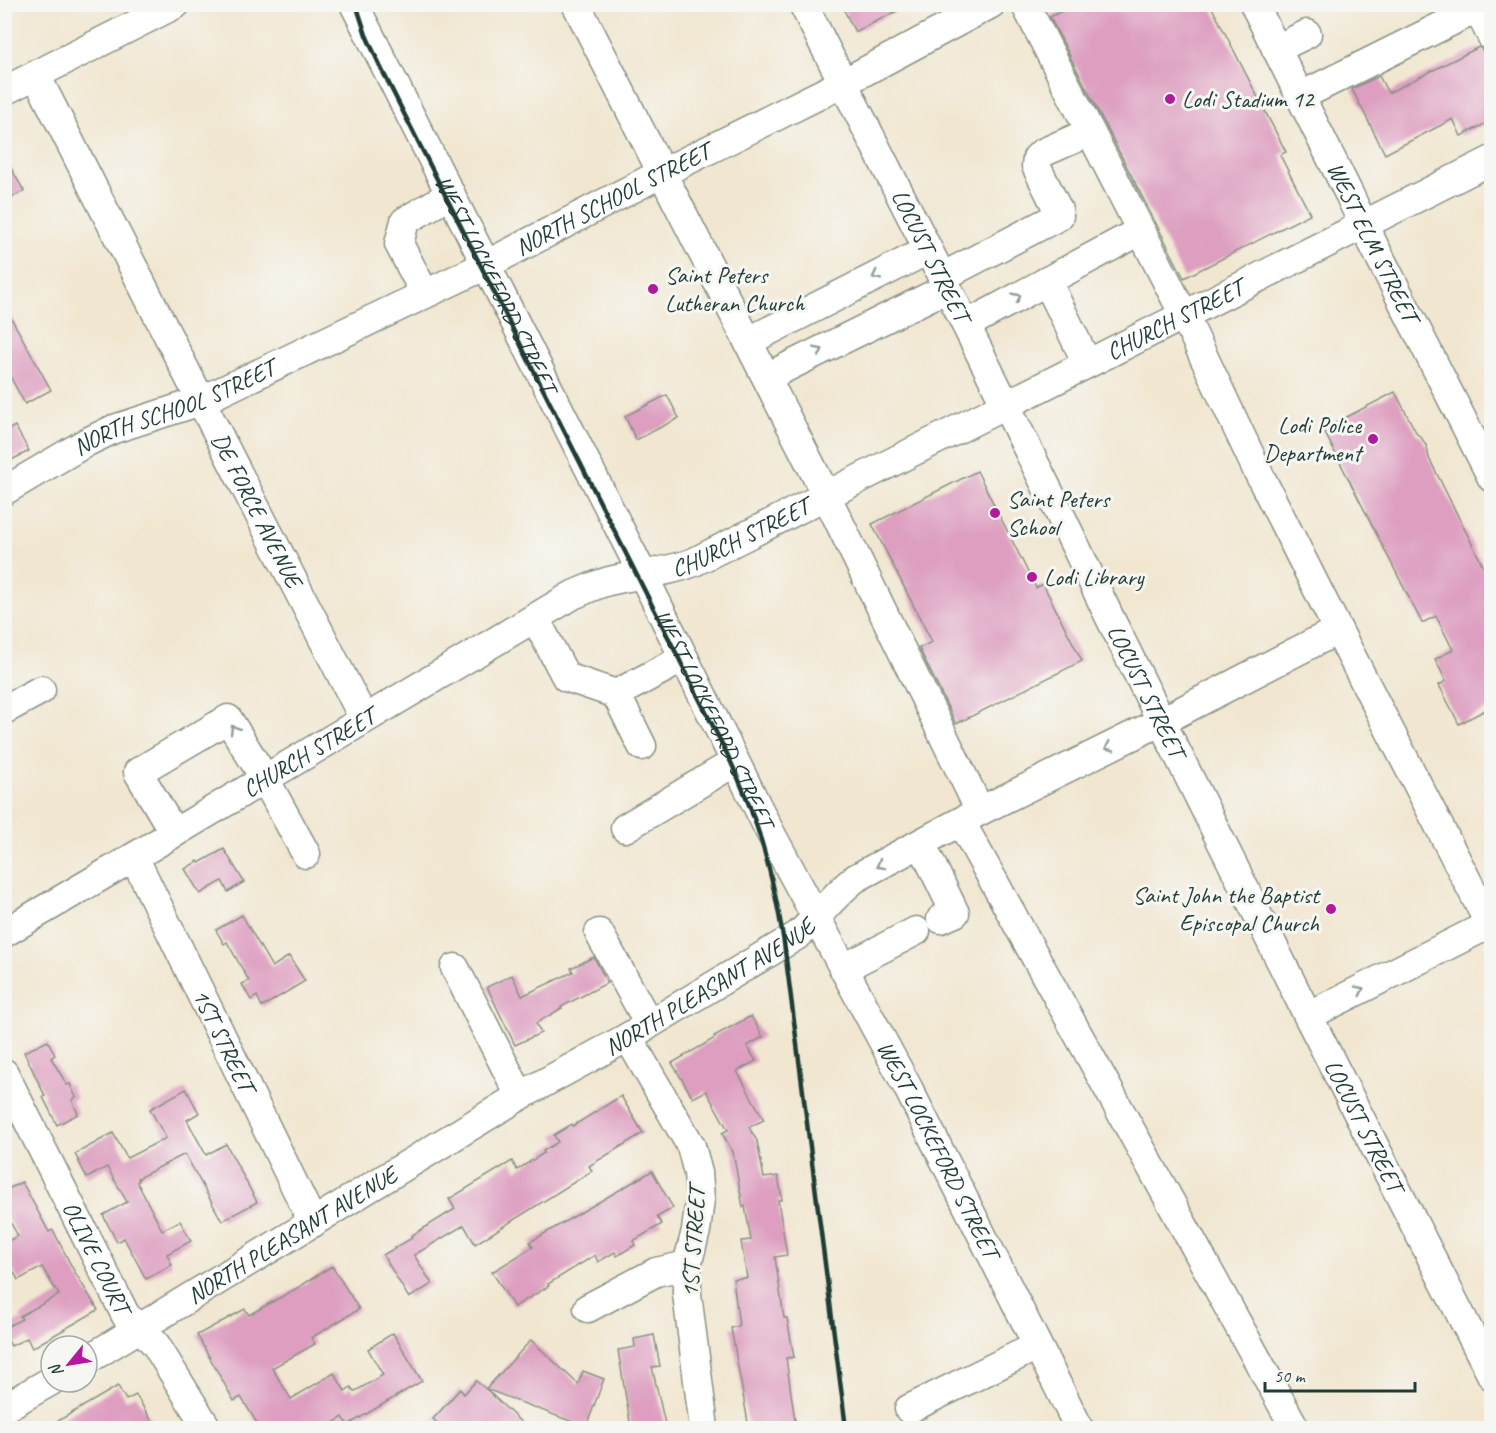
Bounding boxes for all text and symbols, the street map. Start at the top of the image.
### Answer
place label: Lodi Stadium 12 [1182,84,1316,114]
marker: Lodi Stadium 12 [1163,92,1177,106]
street label: NORTH SCHOOL STREET [510,134,720,262]
street label: WEST ELM STREET [1320,157,1428,332]
street label: WEST LOCKEFORD STREET [428,170,566,402]
street label: LOCUST STREET [885,184,979,332]
place label: Saint Peters Lutheran Church [665,260,805,318]
one-way arrow [871,269,882,280]
street label: CHURCH STREET [1101,270,1254,367]
marker: Saint Peters Lutheran Church [646,282,660,296]
one-way arrow [1011,293,1022,304]
one-way arrow [812,347,823,358]
street label: NORTH SCHOOL STREET [67,350,285,462]
place label: Lodi Police Department [1264,410,1364,468]
street label: DE FORCE AVENUE [205,428,310,595]
marker: Lodi Police Department [1366,432,1380,446]
place label: Saint Peters School [1007,484,1111,542]
street label: CHURCH STREET [669,489,819,583]
marker: Saint Peters School [988,506,1002,520]
place label: Lodi Library [1044,562,1145,592]
marker: Lodi Library [1025,570,1039,584]
street label: WEST LOCKEFORD STREET [647,604,783,837]
street label: LOCUST STREET [1101,620,1194,767]
street label: CHURCH STREET [237,699,386,804]
one-way arrow [230,725,242,735]
one-way arrow [1105,740,1116,752]
one-way arrow [876,858,886,869]
place label: Saint John the Baptist Episcopal Church [1133,880,1321,938]
marker: Saint John the Baptist Episcopal Church [1324,902,1338,916]
street label: NORTH PLEASANT AVENUE [599,910,824,1062]
street label: 1ST STREET [186,984,264,1102]
one-way arrow [1354,985,1365,997]
street label: WEST LOCKEFORD STREET [870,1036,1008,1268]
street label: LOCUST STREET [1318,1055,1413,1202]
street label: NORTH PLEASANT AVENUE [181,1158,405,1310]
street label: 1ST STREET [674,1180,712,1298]
street label: OLIVE COURT [56,1196,140,1323]
north arrow [39,1334,99,1394]
scale bar [1265,1355,1415,1393]
text: N [44,1359,68,1380]
text: 50 m [1274,1365,1307,1387]

